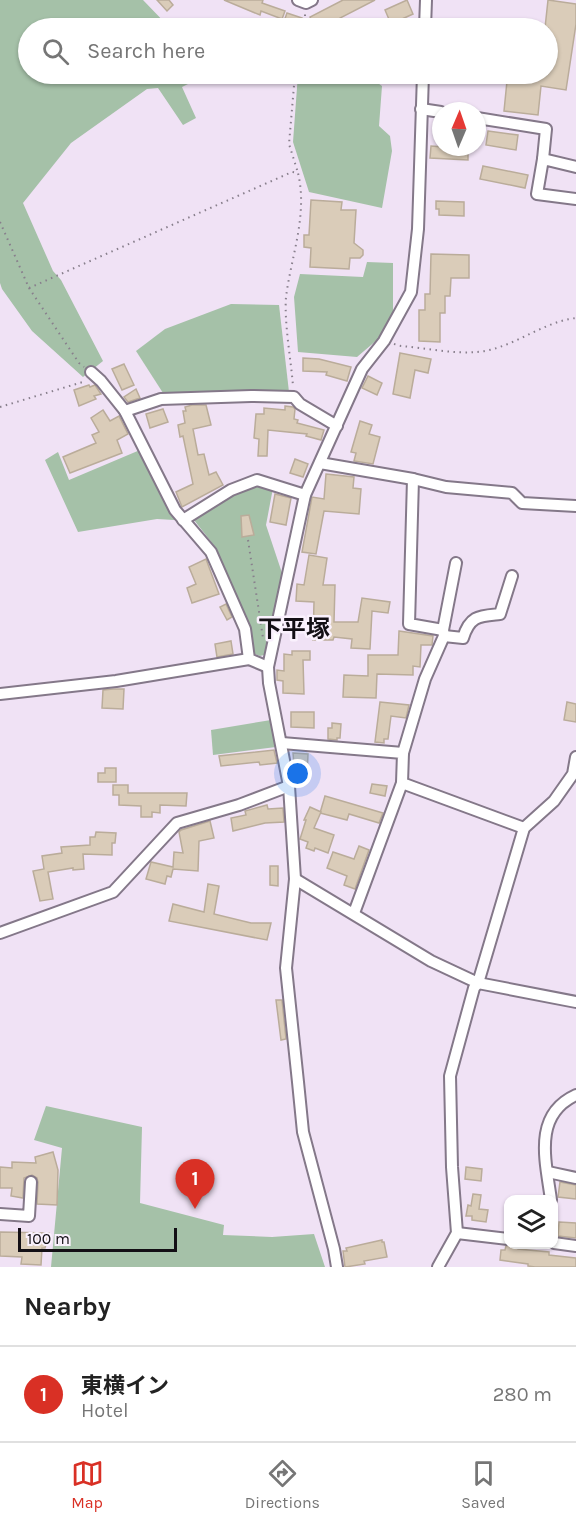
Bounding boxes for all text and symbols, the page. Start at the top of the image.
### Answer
search box [18,18,558,84]
icon: search [39,35,72,68]
text: Search here [87,38,205,64]
north arrow [432,102,486,156]
district label: 下平塚 [258,615,330,643]
your location [283,759,312,788]
pin: 1 [176,1160,214,1209]
map controls [504,1195,558,1249]
button: layers [504,1195,558,1249]
scale bar [18,1225,177,1252]
text: 100 m [27,1229,70,1248]
text: Nearby [24,1291,111,1322]
text: 東横イン [81,1373,169,1399]
text: 1 [40,1383,47,1406]
text: 280 m [493,1383,552,1406]
text: Hotel [81,1399,129,1422]
tab: Map [71,1457,104,1512]
tab: Directions [245,1457,320,1512]
tab: Saved [461,1457,505,1512]

